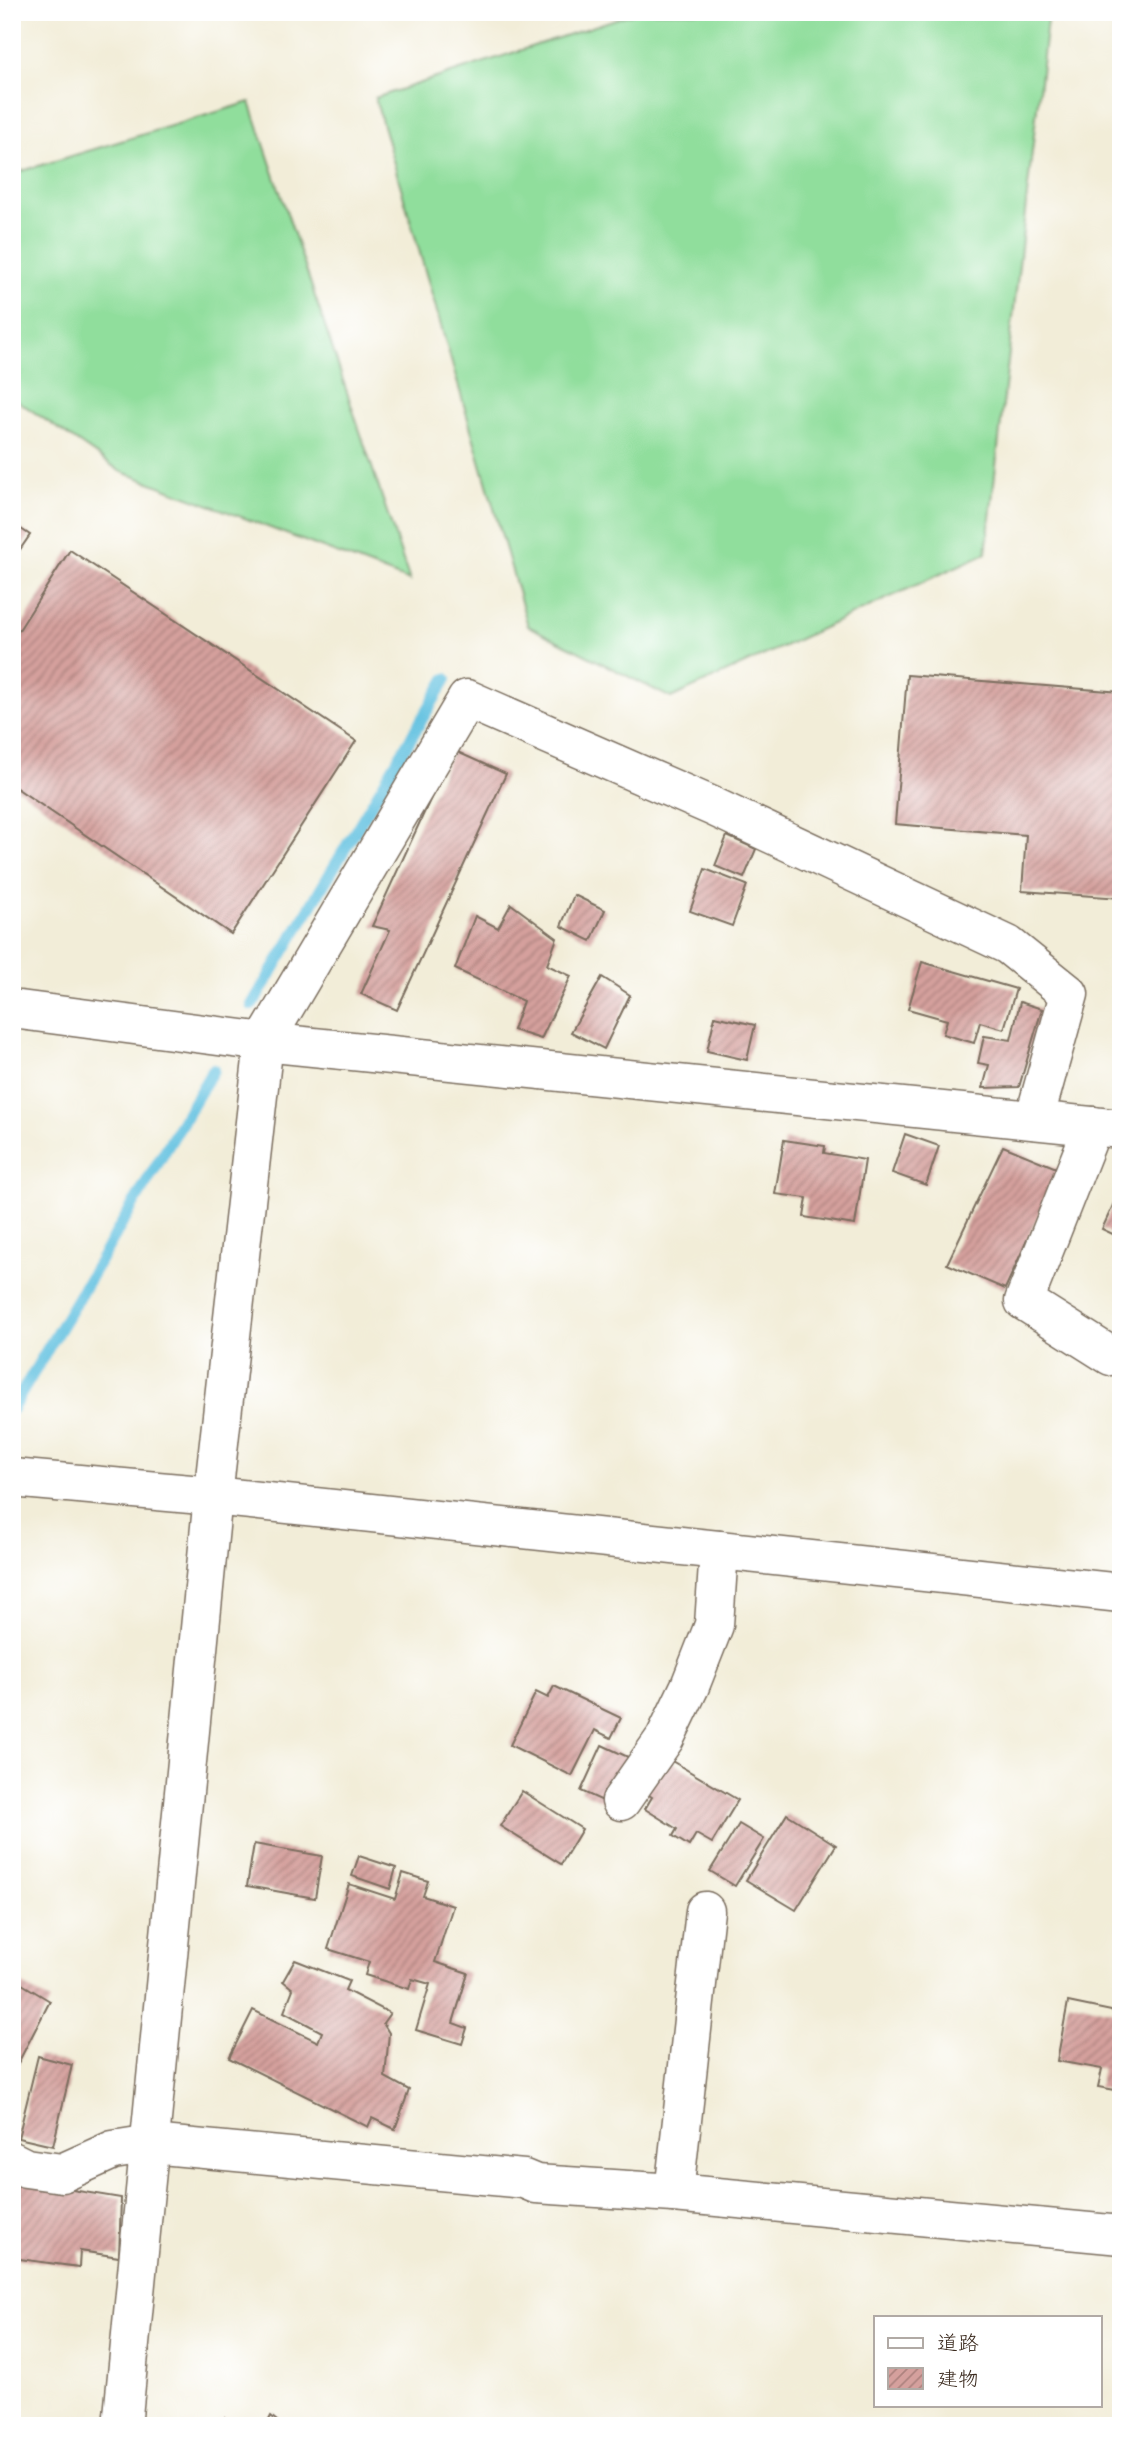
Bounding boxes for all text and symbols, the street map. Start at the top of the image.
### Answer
legend [874,2316,1102,2406]
text: 道路 [937,2330,979,2356]
text: 建物 [937,2366,979,2392]

